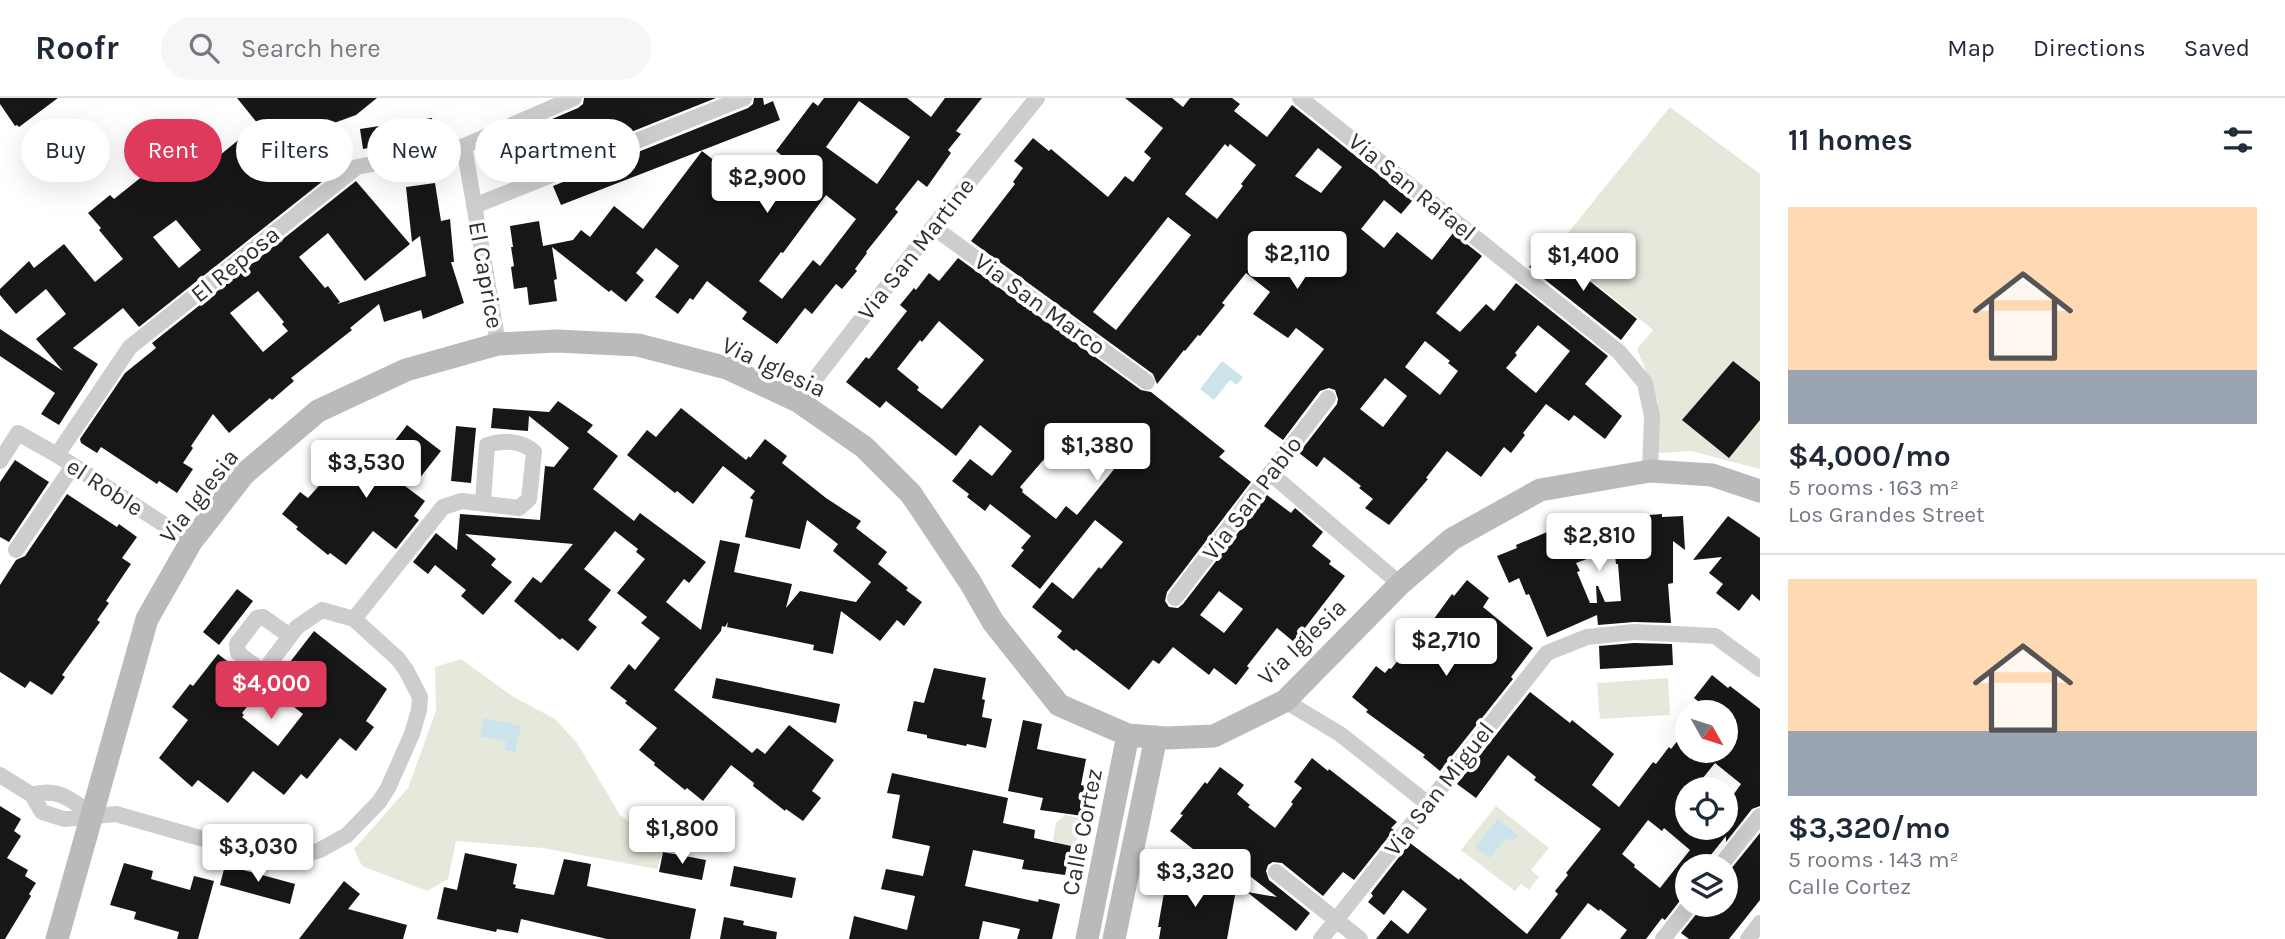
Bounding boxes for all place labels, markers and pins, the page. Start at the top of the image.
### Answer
pin: $2,900 [710,156,824,215]
pin: $2,110 [1240,232,1354,291]
pin: $1,400 [1526,234,1640,293]
pin: $1,380 [1040,424,1154,483]
pin: $3,530 [309,440,423,500]
pin: $2,810 [1542,514,1656,573]
pin: $2,710 [1389,618,1503,678]
pin: $4,000 [214,662,328,721]
pin: $1,800 [625,806,739,866]
pin: $3,030 [201,824,315,884]
pin: $3,320 [1138,850,1252,909]

